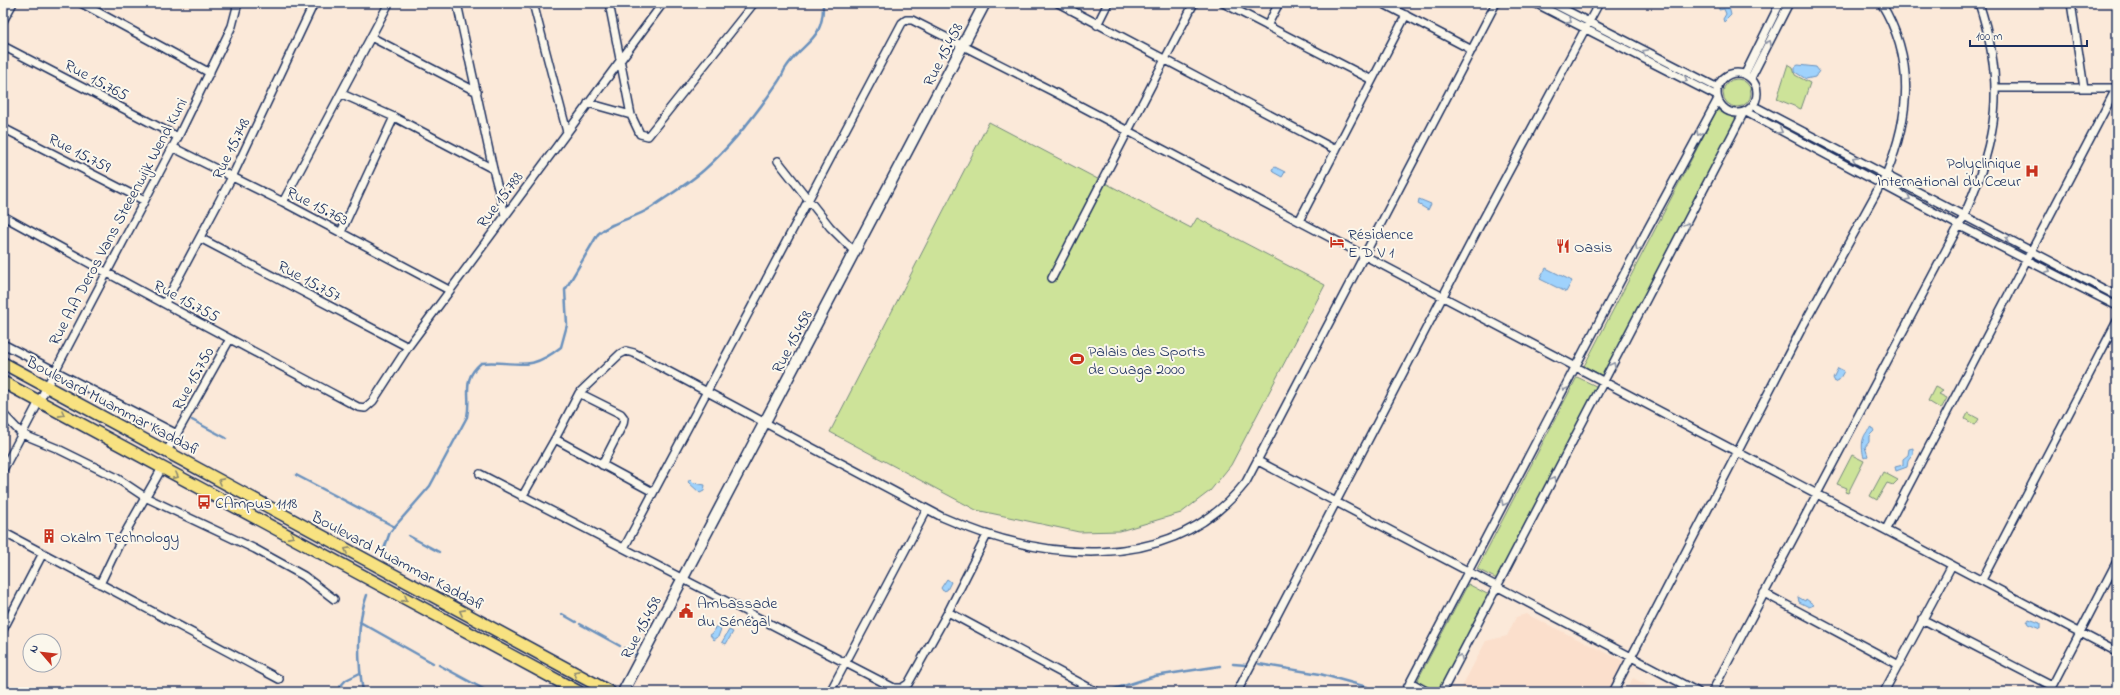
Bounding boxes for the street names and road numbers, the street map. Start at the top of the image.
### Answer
street label: Rue 15.458 [918,19,970,91]
street label: Rue 15.765 [60,54,132,108]
street label: Rue A.A Deros Vans Steeenwijk Wend Kuni [43,94,195,350]
street label: Rue 15.748 [207,114,257,184]
street label: Rue 15.759 [44,128,115,180]
street label: Rue 15.788 [471,167,530,233]
street label: Rue 15.763 [282,181,352,233]
street label: Rue 15.757 [273,255,345,309]
street label: Rue 15.755 [149,274,223,329]
street label: Rue 15.458 [766,306,819,378]
street label: Rue 15.750 [166,343,221,415]
street label: Boulevard Muammar Kaddafi [21,350,204,463]
street label: Boulevard Muammar Kaddafi [306,505,489,618]
street label: Rue 15.458 [615,592,668,664]

